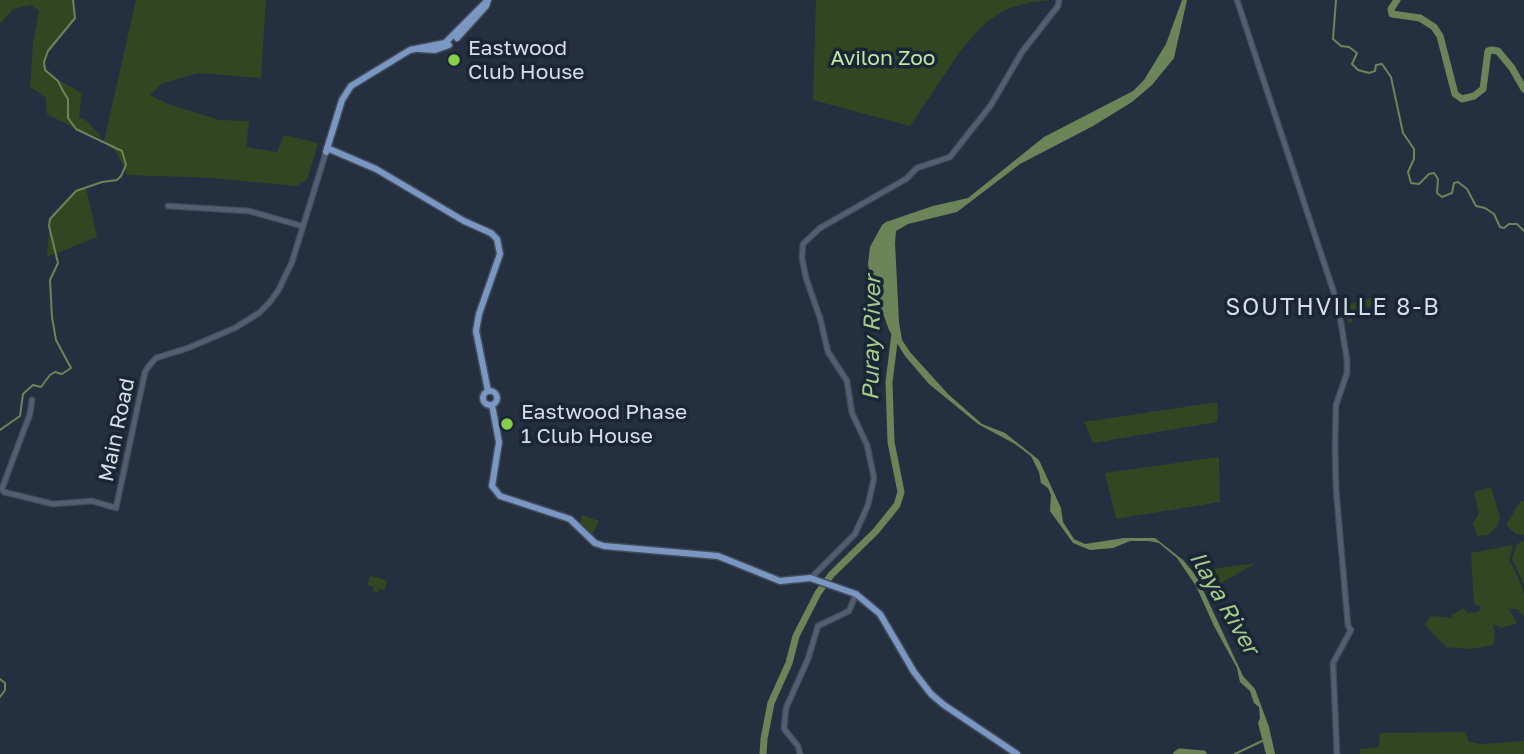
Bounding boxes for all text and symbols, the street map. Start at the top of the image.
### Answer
place label: Eastwood Club House [468,35,584,85]
park label: Avilon Zoo [831,45,935,71]
marker: Eastwood Club House [446,52,462,68]
water label: Puray River [857,275,887,401]
district label: SOUTHVILLE 8-B [1227,294,1439,322]
street label: Main Road [94,376,140,484]
place label: Eastwood Phase 1 Club House [521,399,687,449]
marker: Eastwood Phase 1 Club House [499,416,515,432]
water label: Ilaya River [1183,546,1265,660]

